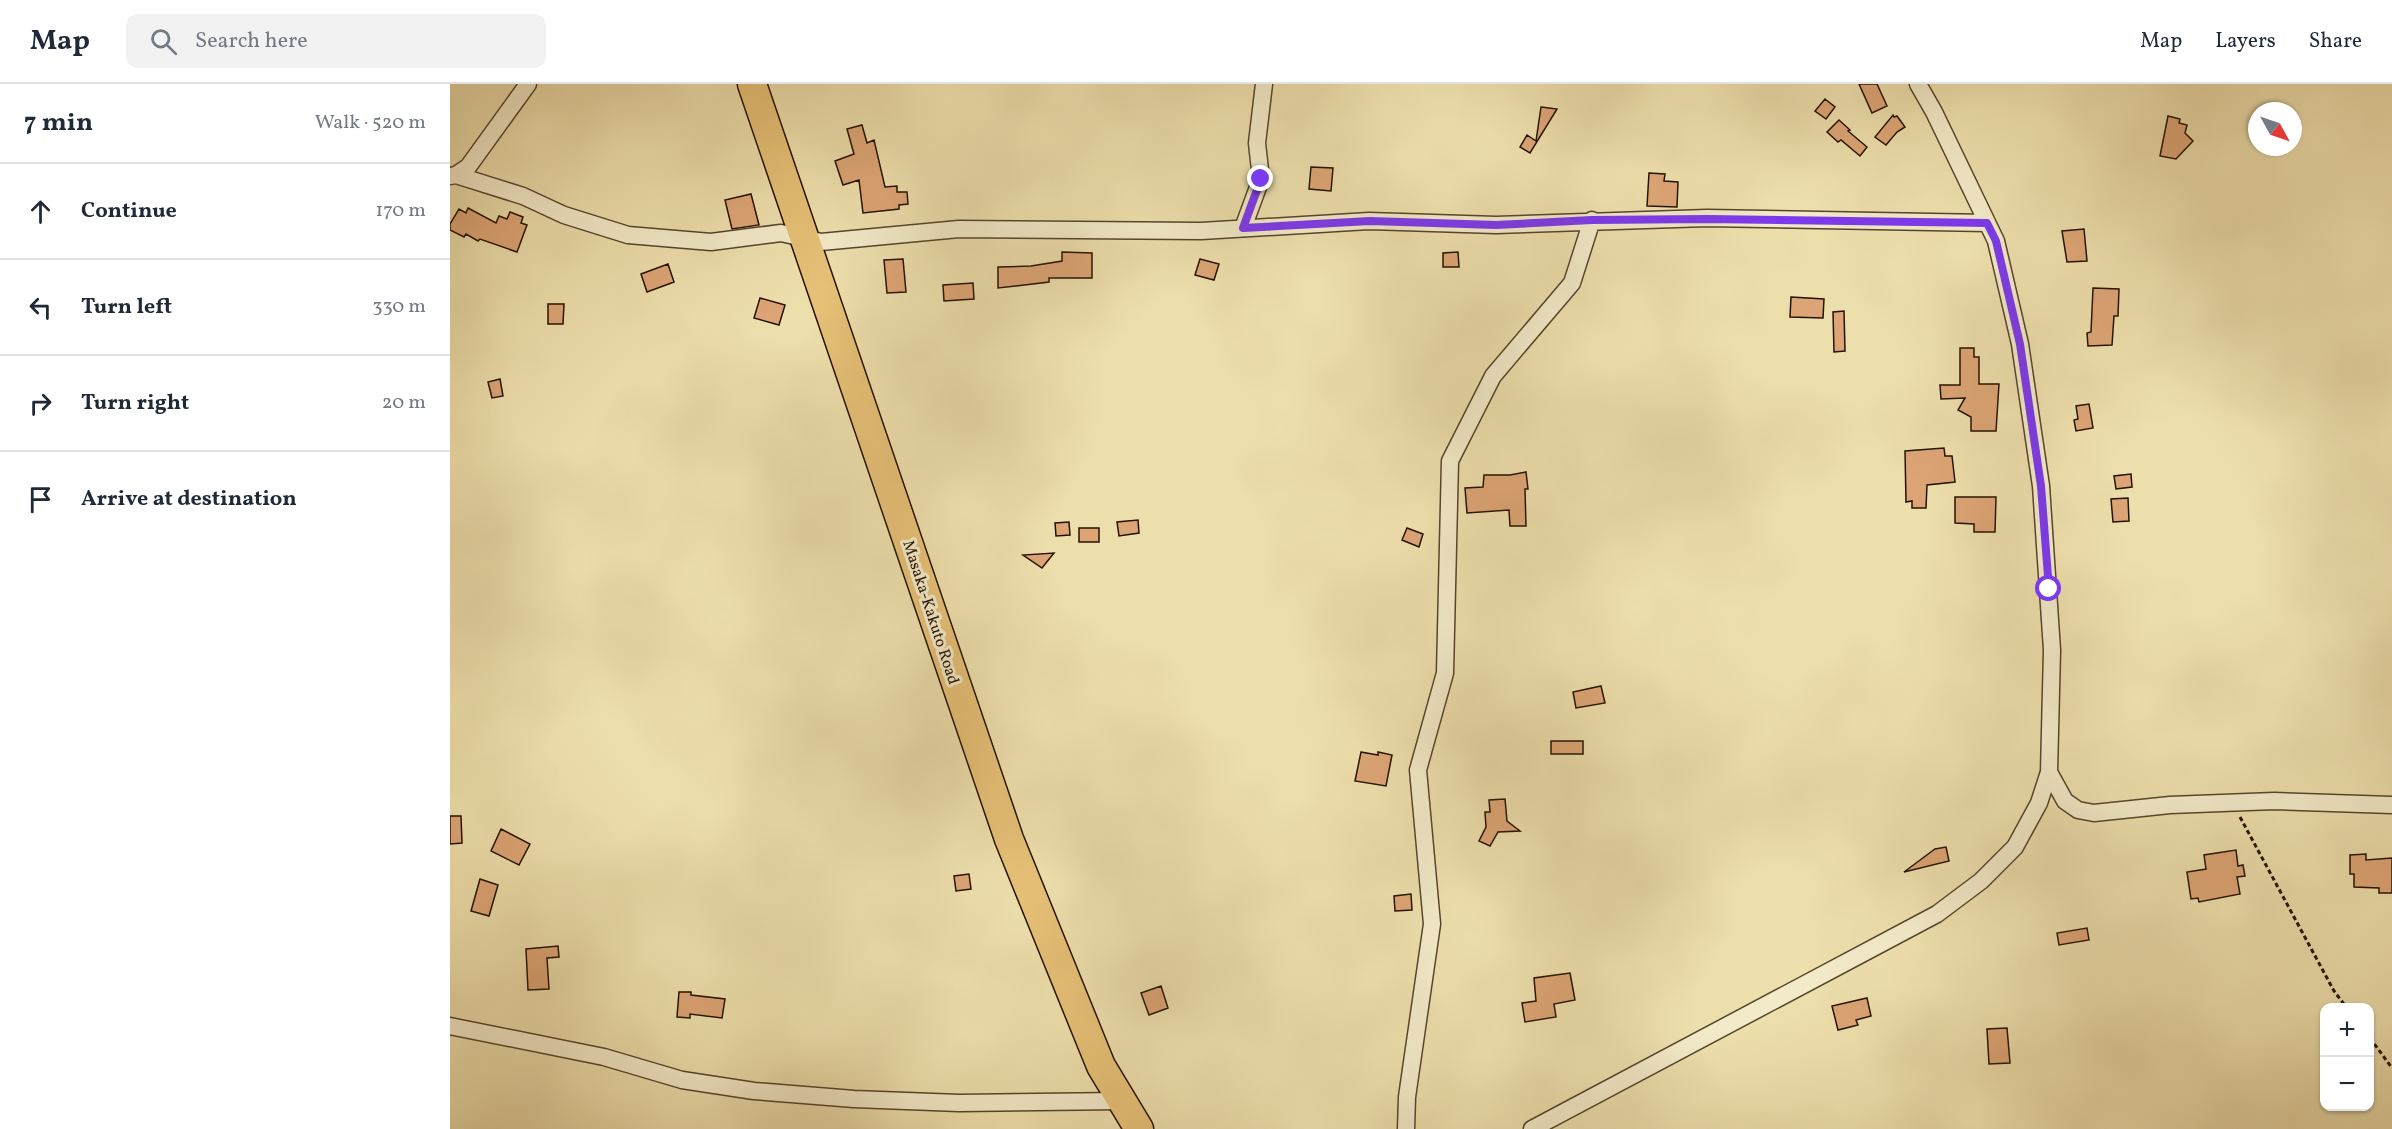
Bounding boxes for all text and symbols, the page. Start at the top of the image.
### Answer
search box [126,14,546,68]
text: Map [30,22,90,61]
icon: search [147,25,180,58]
text: Search here [195,26,308,57]
text: Map [2140,27,2182,56]
text: Layers [2215,27,2276,56]
text: Share [2309,27,2362,56]
north arrow [2248,102,2302,156]
text: 7 min [24,105,93,141]
text: Walk · 520 m [315,109,426,137]
route end [1247,165,1273,191]
icon: ahead [24,195,57,228]
text: Continue [81,196,177,227]
text: 170 m [376,197,426,225]
icon: left [24,291,57,324]
text: Turn left [81,292,172,323]
text: 330 m [372,293,426,321]
icon: right [24,387,57,420]
text: Turn right [81,388,189,419]
text: 20 m [382,389,426,417]
icon: arrive [24,483,57,516]
text: Arrive at destination [81,484,297,515]
street label: Masaka-Kakuto Road [896,538,964,688]
route start [2035,575,2061,601]
map controls [2320,1003,2374,1111]
button: + [2320,1003,2374,1057]
button: − [2320,1057,2374,1111]

